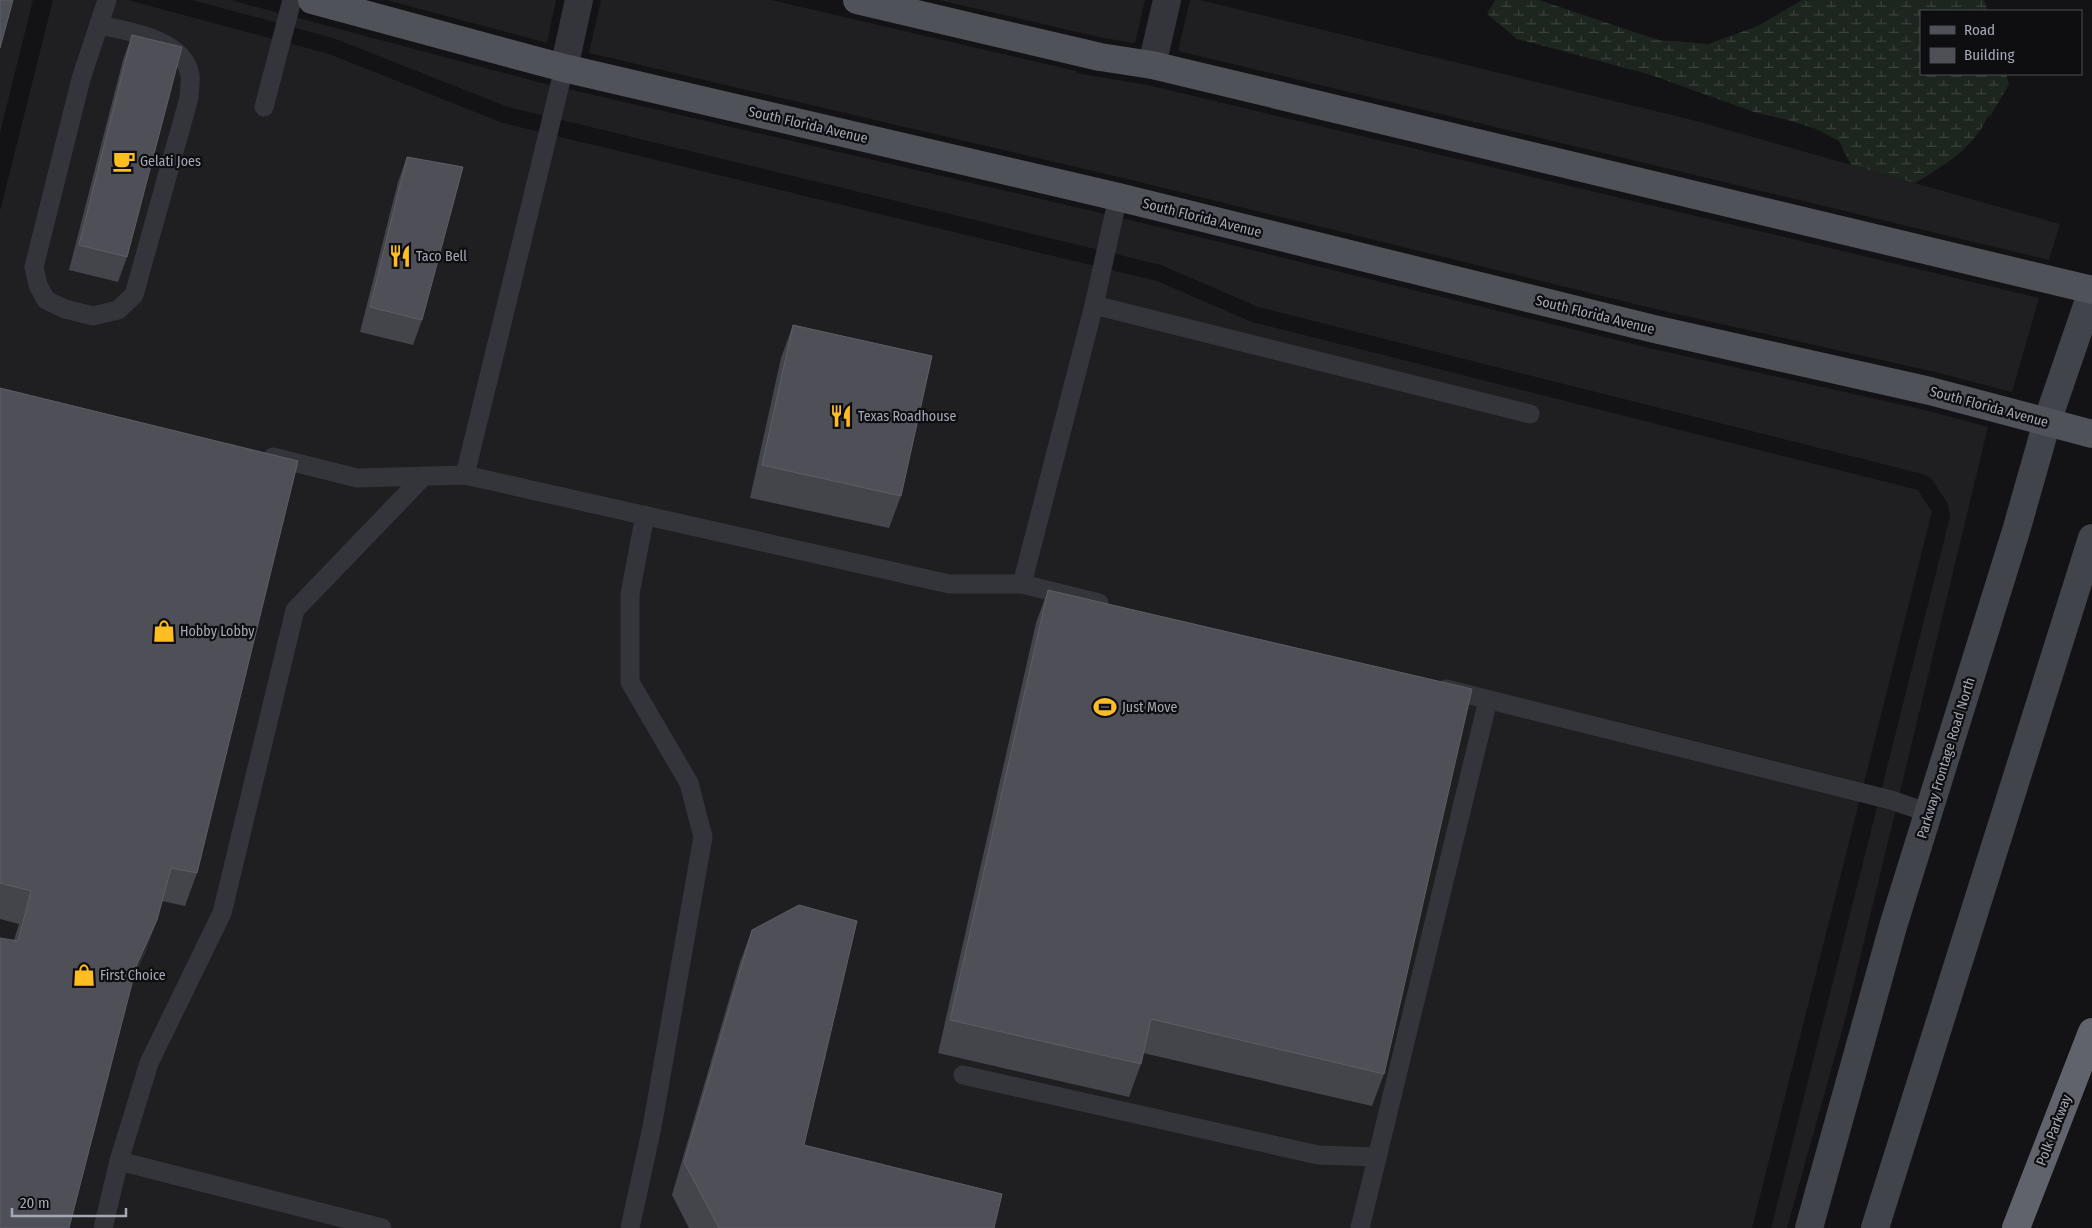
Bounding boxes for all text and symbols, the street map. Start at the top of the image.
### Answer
legend [1920,10,2082,75]
text: Road [1964,21,1995,39]
text: Building [1964,46,2015,64]
street label: South Florida Avenue [747,103,869,147]
cafe icon: Gelati Joes [111,148,137,174]
place label: Gelati Joes [140,153,201,170]
street label: South Florida Avenue [1141,195,1263,241]
restaurant icon: Taco Bell [387,243,413,269]
place label: Taco Bell [416,248,467,265]
street label: South Florida Avenue [1534,292,1656,338]
street label: South Florida Avenue [1928,383,2050,431]
restaurant icon: Texas Roadhouse [828,403,854,429]
place label: Texas Roadhouse [858,408,957,425]
shop icon: Hobby Lobby [151,618,177,644]
place label: Hobby Lobby [180,623,255,640]
street label: Parkway Frontage Road North [1913,675,1979,841]
sports icon: Just Move [1092,694,1118,720]
place label: Just Move [1122,699,1177,716]
shop icon: First Choice [71,962,97,988]
place label: First Choice [100,967,166,984]
street label: Polk Parkway [2033,1091,2076,1168]
scale bar [12,1186,126,1218]
text: 20 m [20,1194,50,1212]

